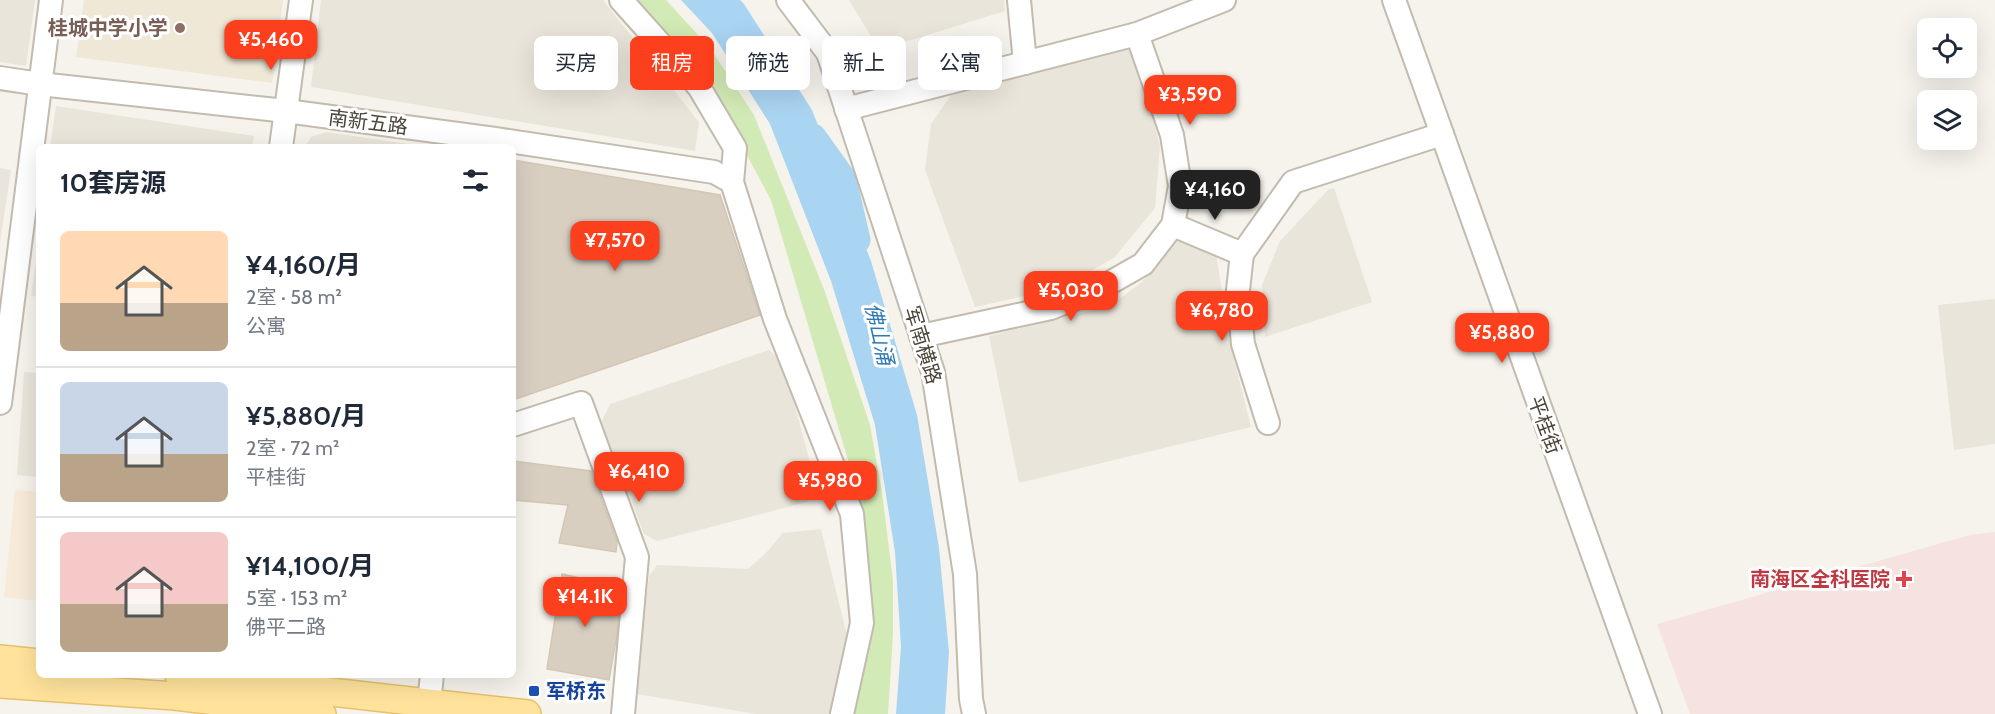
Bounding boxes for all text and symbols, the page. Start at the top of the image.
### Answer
place label: 桂城中学小学 [48,16,168,40]
map controls [1917,18,1977,150]
button: locate [1917,18,1977,78]
pin: ¥5,460 [222,20,320,71]
marker: 桂城中学小学 [173,21,187,35]
text: ¥5,460 [238,27,304,51]
chip: 买房 [534,36,618,90]
chip: 租房 [630,36,714,90]
chip: 筛选 [726,36,810,90]
chip: 新上 [822,36,906,90]
chip: 公寓 [918,36,1002,90]
pin: ¥3,590 [1141,75,1239,126]
text: ¥3,590 [1158,82,1222,106]
button: layers [1917,90,1977,150]
street label: 南新五路 [327,105,409,139]
icon: filters [459,164,492,197]
text: 10套房源 [60,167,166,199]
pin: ¥4,160 [1166,170,1264,221]
text: ¥4,160 [1184,177,1246,201]
pin: ¥7,570 [566,221,664,272]
text: ¥7,570 [584,228,646,252]
text: ¥4,160/月 [246,249,361,281]
icon: home [108,255,180,327]
pin: ¥5,030 [1022,271,1120,322]
text: ¥5,030 [1038,278,1104,302]
text: 2室 · 58 m² [246,285,342,309]
pin: ¥6,780 [1173,291,1271,342]
text: ¥6,780 [1190,298,1254,322]
water label: 佛山涌 [860,300,899,369]
street label: 军南横路 [900,303,946,387]
pin: ¥5,880 [1453,313,1551,364]
text: 公寓 [246,314,286,338]
text: ¥5,880 [1469,320,1535,344]
street label: 平桂街 [1523,393,1567,457]
text: ¥5,880/月 [246,400,366,432]
icon: home [108,406,180,478]
text: 2室 · 72 m² [246,436,339,460]
pin: ¥6,410 [590,452,688,503]
text: ¥6,410 [608,459,670,483]
pin: ¥5,980 [781,461,879,512]
text: 平桂街 [246,465,306,489]
text: ¥5,980 [798,468,862,492]
text: ¥14,100/月 [246,550,374,582]
icon: home [108,556,180,628]
place label: 南海区全科医院 [1750,567,1890,591]
marker: 南海区全科医院 [1895,570,1913,588]
pin: ¥14.1K [536,577,634,628]
text: ¥14.1K [557,584,613,608]
text: 5室 · 153 m² [246,586,347,610]
text: 佛平二路 [246,615,326,639]
place label: 军桥东 [546,679,606,703]
marker: 军桥东 [527,684,541,698]

